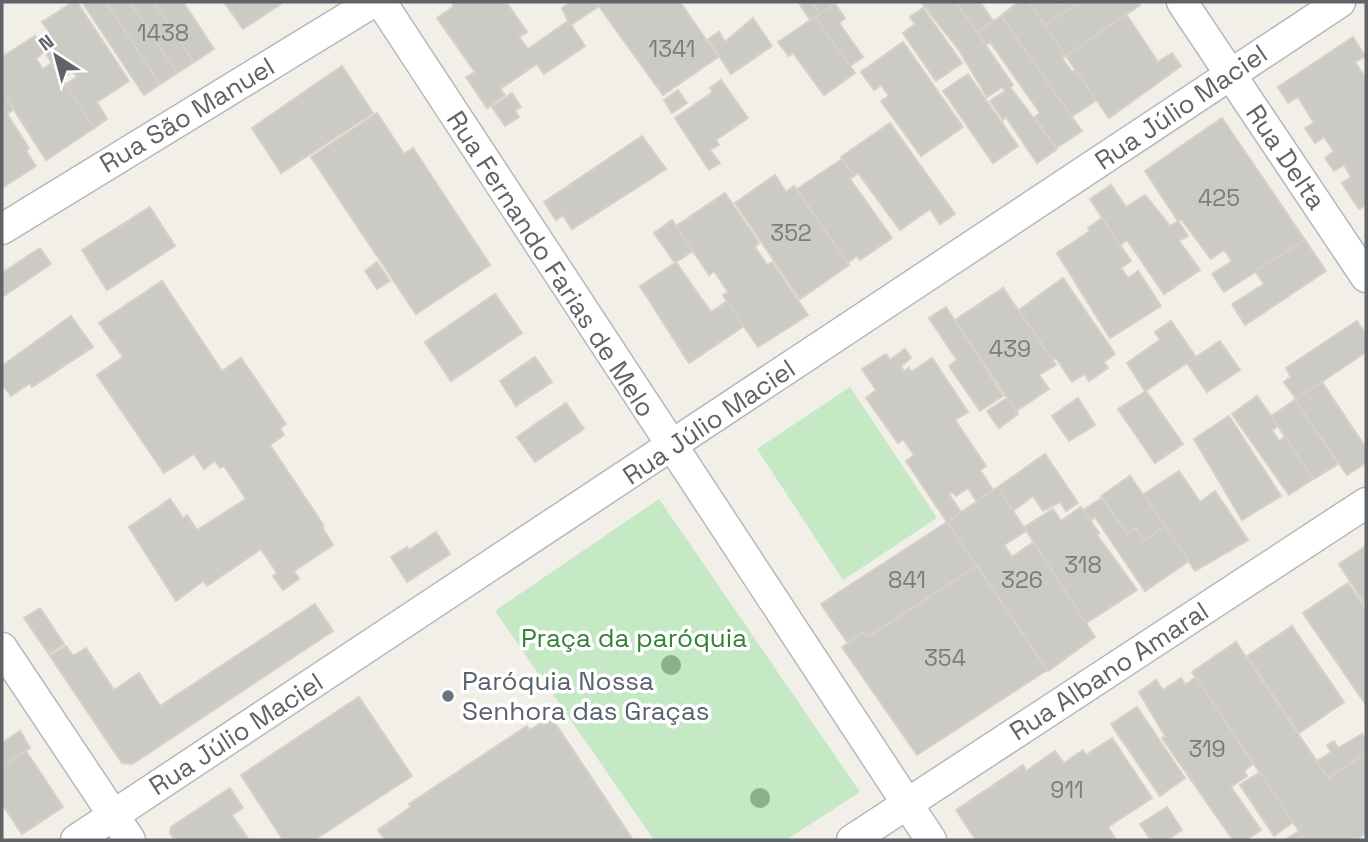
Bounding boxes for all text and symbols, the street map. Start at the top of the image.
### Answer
house number: 1438 [137,18,189,48]
north arrow [21,21,91,91]
text: N [34,29,59,57]
house number: 1341 [649,34,695,64]
street label: Rua Júlio Maciel [1088,37,1274,177]
street label: Rua São Manuel [93,49,281,181]
street label: Rua Delta [1238,98,1334,216]
street label: Rua Fernando Farias de Melo [439,104,663,424]
house number: 425 [1198,183,1240,213]
house number: 352 [770,218,812,248]
house number: 439 [989,334,1031,364]
street label: Rua Júlio Maciel [616,352,802,492]
house number: 318 [1064,550,1102,580]
house number: 841 [888,565,926,595]
house number: 326 [1001,565,1043,595]
street label: Rua Albano Amaral [1003,594,1215,748]
park label: Praça da paróquia [521,621,747,655]
house number: 354 [924,643,966,673]
place label: Paróquia Nossa Senhora das Graças [462,664,709,728]
street label: Rua Júlio Maciel [142,665,330,803]
marker: Paróquia Nossa Senhora das Graças [440,688,456,704]
house number: 319 [1188,734,1226,764]
house number: 911 [1050,775,1084,805]

